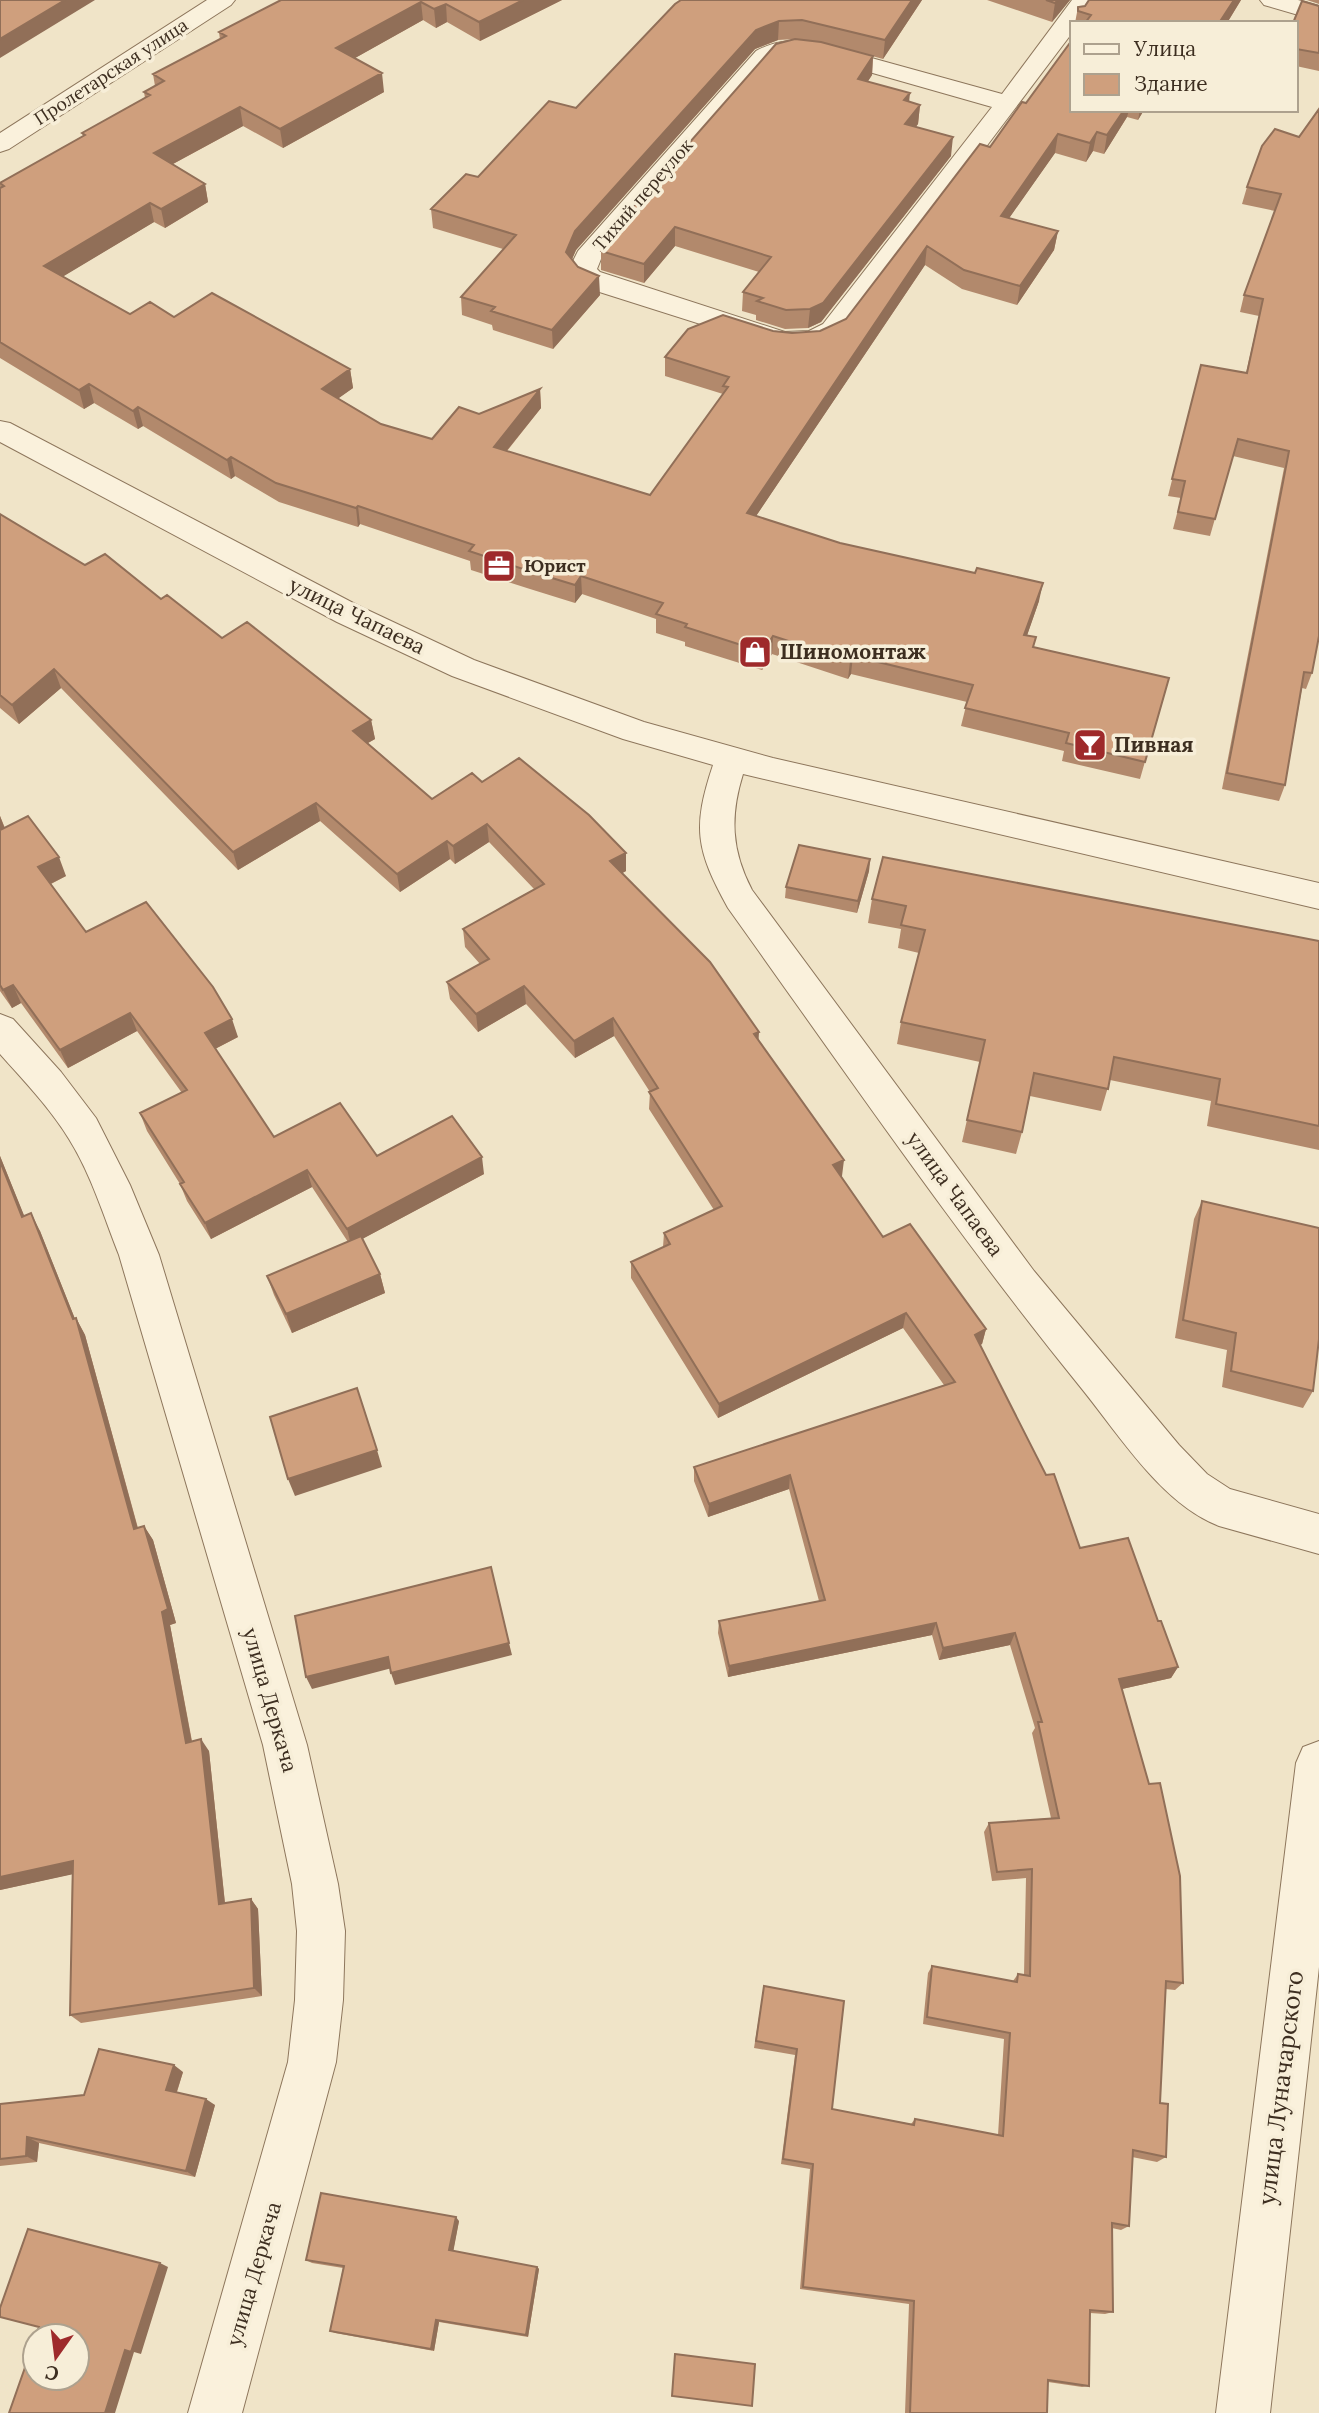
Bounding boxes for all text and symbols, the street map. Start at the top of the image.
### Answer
street label: Пролетарская улица [29,13,192,130]
legend [1070,21,1298,112]
text: Улица [1133,35,1196,62]
text: Здание [1134,70,1208,97]
street label: Тихий переулок [588,134,698,255]
office icon: Юрист [480,547,518,585]
place label: Юрист [524,554,586,577]
street label: улица Чапаева [285,571,430,660]
shop icon: Шиномонтаж [736,633,774,671]
place label: Шиномонтаж [780,638,926,665]
bar icon: Пивная [1071,726,1109,764]
place label: Пивная [1114,731,1194,758]
street label: улица Чапаева [901,1126,1010,1262]
street label: улица Деркача [237,1625,304,1775]
street label: улица Луначарского [1251,1969,1310,2207]
street label: улица Деркача [220,2198,287,2349]
north arrow [21,2322,91,2392]
text: С [43,2360,61,2387]

